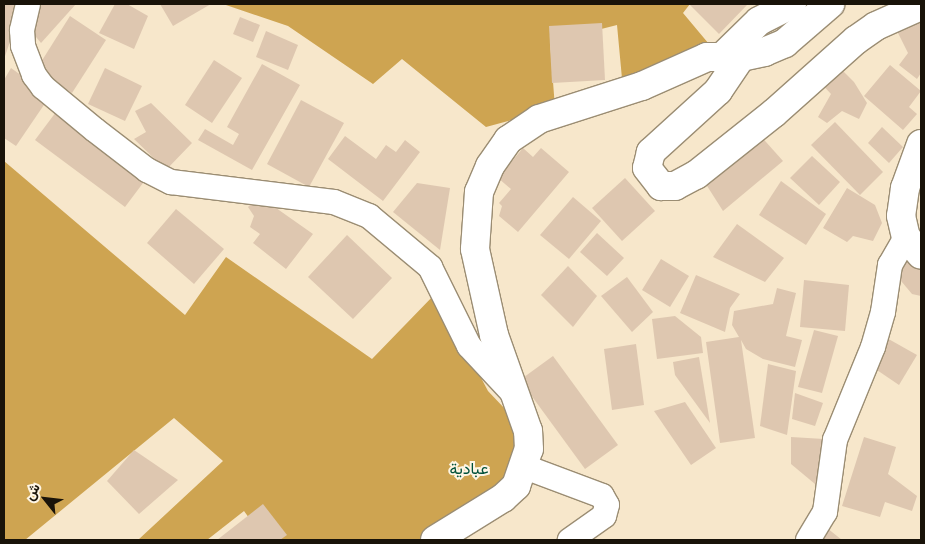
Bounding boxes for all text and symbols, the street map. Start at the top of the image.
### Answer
district label: عبادية [449,459,489,479]
north arrow [20,474,70,524]
text: ش [21,480,43,503]

